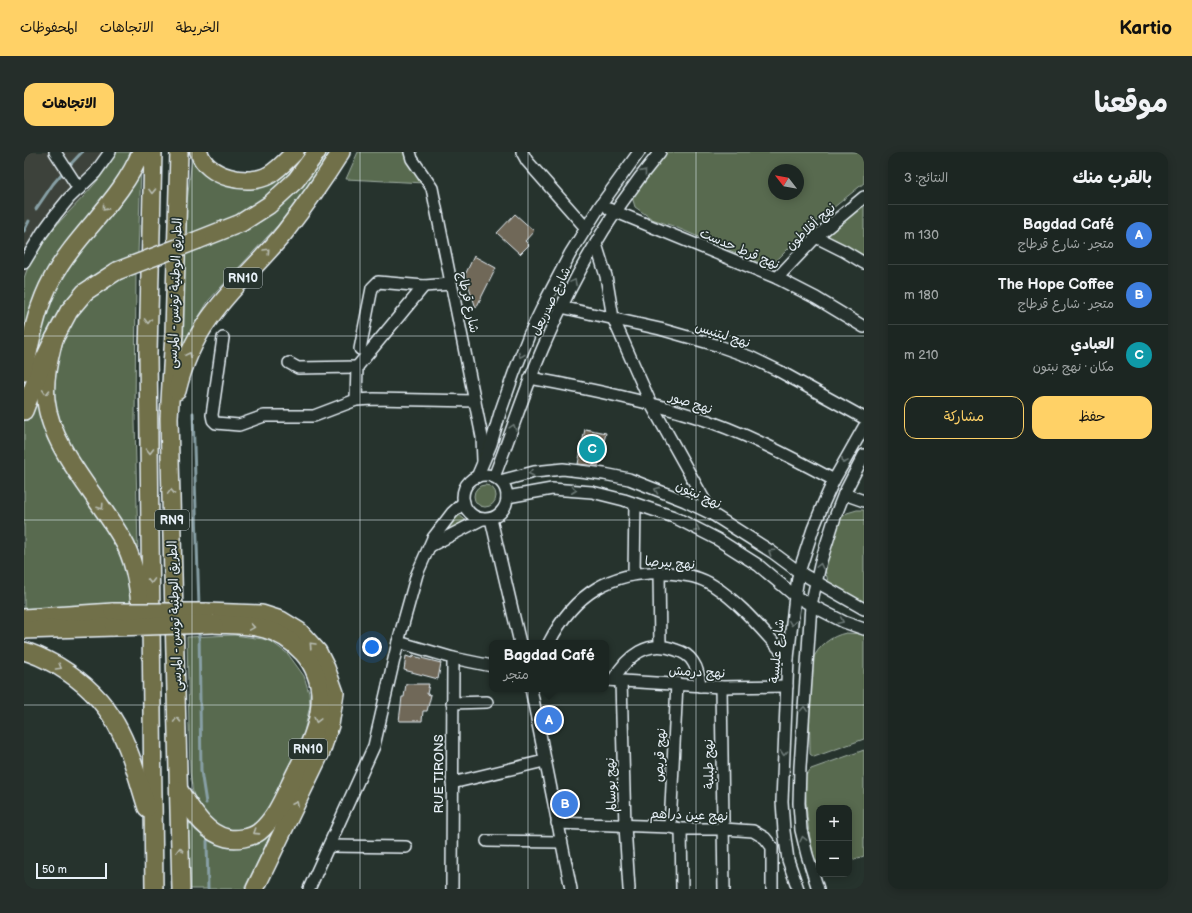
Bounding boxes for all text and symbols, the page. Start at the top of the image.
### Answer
text: Kartio [1119,17,1172,40]
text: المحفوظات [20,19,78,36]
text: الاتجاهات [100,19,154,36]
text: الخريطة [176,19,219,36]
button: الاتجاهات [24,83,114,126]
text: موقعنا [1094,87,1168,120]
north arrow [768,164,804,200]
text: بالقرب منك [1073,168,1152,188]
one-way arrow [639,169,646,177]
text: النتائج: 3 [904,170,948,186]
one-way arrow [147,188,156,194]
street label: نهج أفلاطون [782,200,840,255]
one-way arrow [103,203,110,210]
text: Bagdad Café [1023,215,1114,234]
street label: الطريق الوطنية تونس - المرسى [164,217,187,369]
street label: نهج قرط حدست [697,225,782,274]
text: 130 m [904,227,939,243]
text: A [1135,227,1143,243]
text: متجر · شارع قرطاج [1018,236,1114,252]
one-way arrow [262,248,270,256]
street label: شارع صدربعل [527,265,575,339]
road number: RN10 [224,268,262,288]
street label: شارع قرطاج [453,270,482,335]
text: The Hope Coffee [998,275,1114,294]
one-way arrow [570,279,577,286]
text: 180 m [904,287,939,303]
text: B [1134,287,1144,303]
text: متجر · شارع قرطاج [1018,296,1114,312]
one-way arrow [144,318,152,324]
street label: نهج لبتنيس [693,319,752,352]
text: العبادي [1071,335,1114,354]
text: 210 m [904,347,938,363]
text: C [1134,347,1144,363]
one-way arrow [184,351,192,359]
one-way arrow [518,351,526,358]
text: مكان · نهج نبتون [1033,359,1114,375]
street label: نهج صور [666,388,714,418]
one-way arrow [42,389,51,395]
button: مشاركة [904,396,1024,439]
button: حفظ [1032,396,1152,439]
one-way arrow [508,424,516,431]
pin: C [579,434,605,464]
one-way arrow [145,448,154,454]
one-way arrow [842,457,849,464]
one-way arrow [527,468,534,476]
street label: نهج نبتون [673,477,724,513]
one-way arrow [570,485,577,494]
one-way arrow [654,487,661,495]
one-way arrow [167,489,175,495]
one-way arrow [96,503,104,510]
road number: RN9 [155,510,189,530]
one-way arrow [693,524,700,532]
street label: الطريق الوطنية تونس - المرسى [164,540,187,692]
one-way arrow [768,549,775,557]
street label: نهج بيرصا [644,553,696,574]
one-way arrow [815,563,823,569]
one-way arrow [147,578,155,584]
one-way arrow [837,616,845,624]
street label: شارع عليسة [766,618,789,684]
one-way arrow [788,620,797,626]
one-way arrow [249,622,256,631]
your location [362,637,382,657]
popup [489,640,609,692]
one-way arrow [309,642,316,650]
text: Bagdad Café [503,646,595,665]
one-way arrow [55,663,62,670]
street label: نهج درمش [668,663,726,682]
text: متجر [503,667,529,683]
pin: A [536,705,562,735]
one-way arrow [799,706,808,712]
one-way arrow [173,717,181,723]
one-way arrow [314,717,322,723]
street label: نهج قربص [651,728,670,783]
street label: RUE TIRONS [431,734,447,814]
road number: RN10 [289,739,327,759]
street label: نهج طبلبة [701,739,718,789]
one-way arrow [779,750,788,756]
street label: نهج بوسالم [602,757,622,813]
pin: B [552,789,578,819]
one-way arrow [291,800,299,808]
map controls [816,805,852,877]
button: + [816,805,852,841]
street label: نهج عين دراهم [650,806,728,826]
one-way arrow [253,827,260,835]
one-way arrow [799,835,807,842]
button: − [816,841,852,877]
one-way arrow [176,847,184,853]
scale bar [36,861,107,880]
text: 50 m [42,863,67,876]

